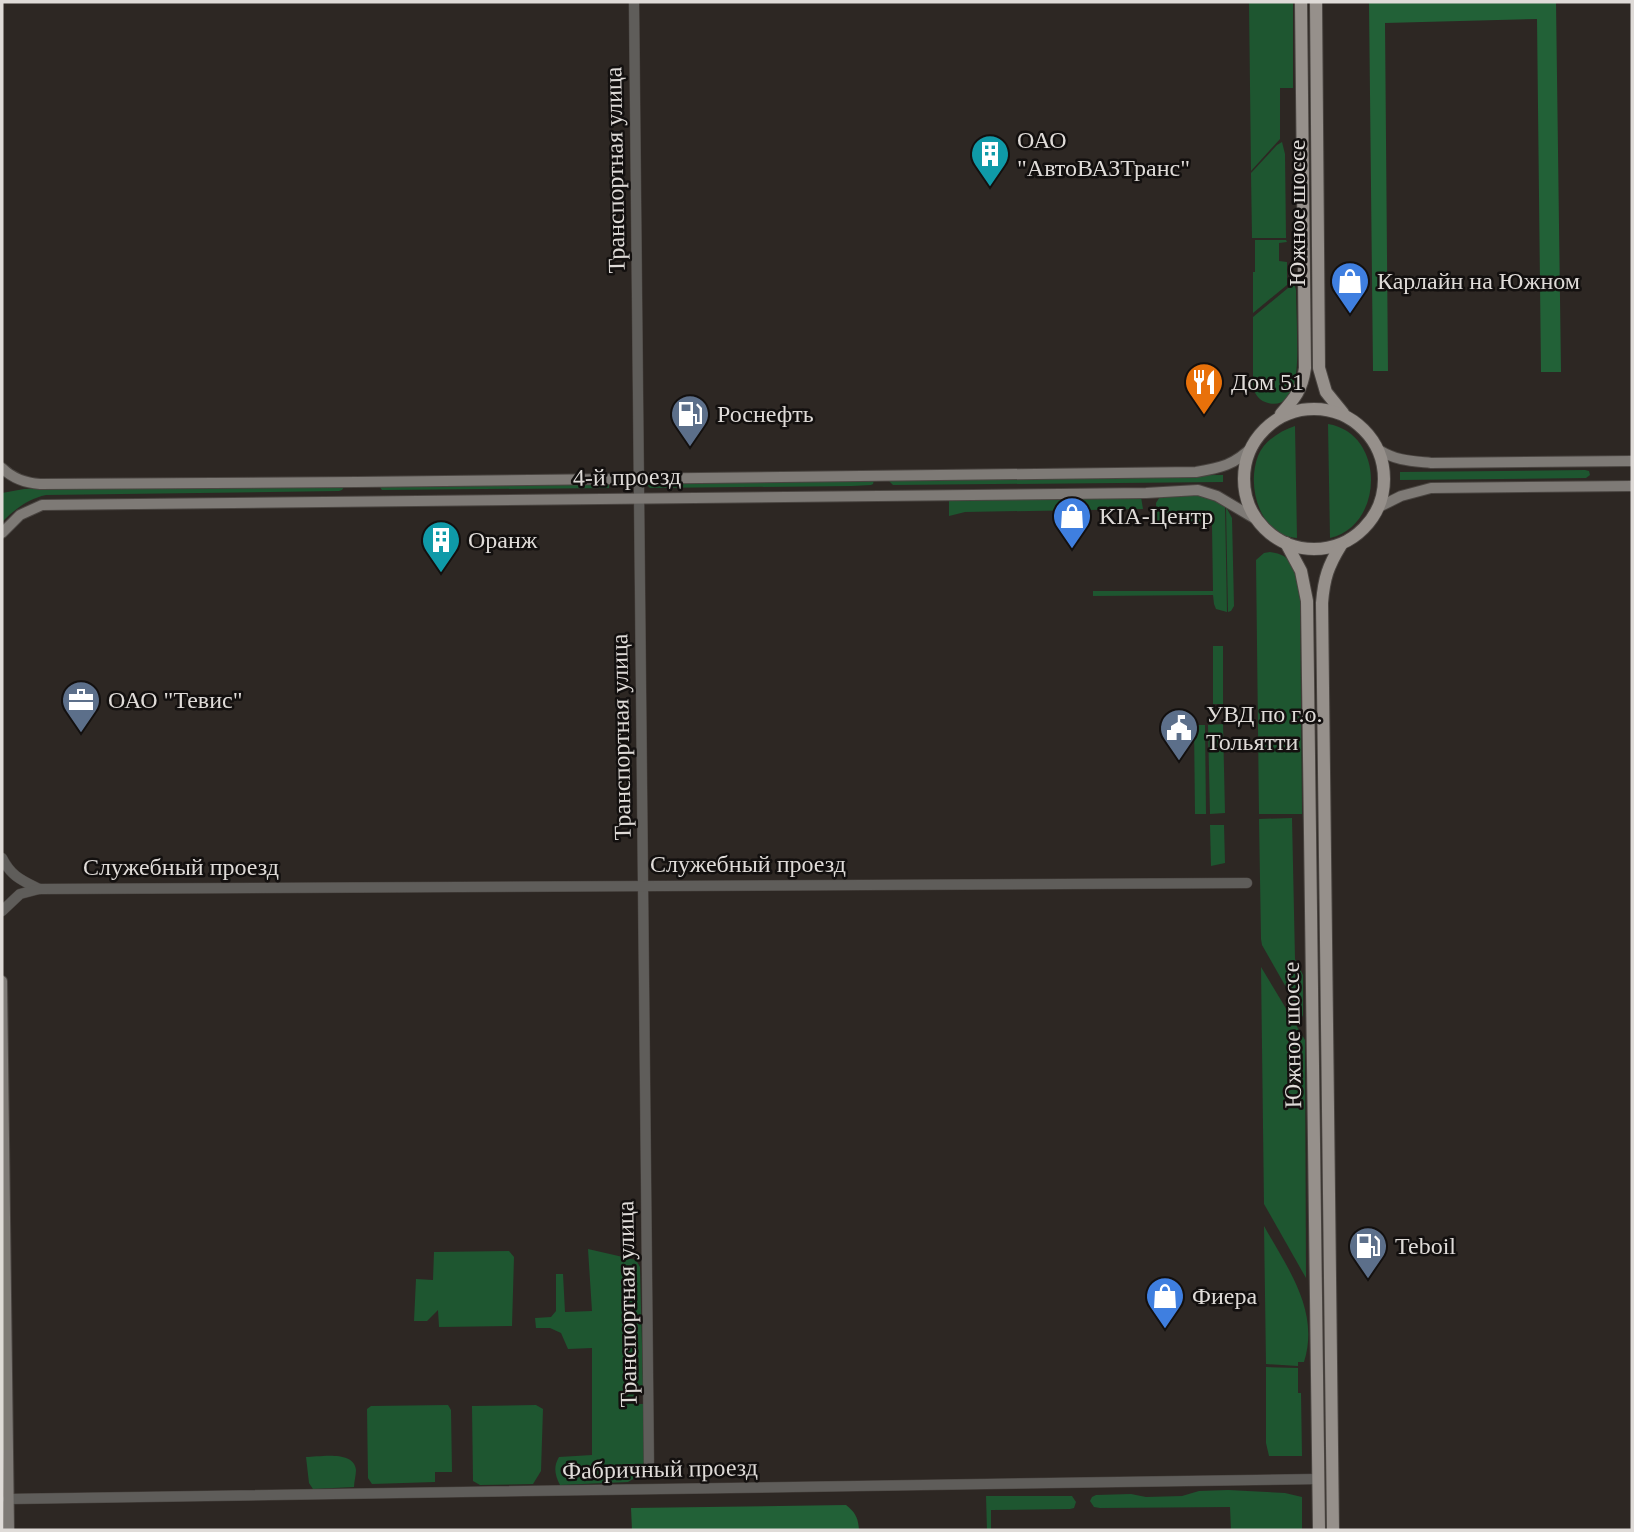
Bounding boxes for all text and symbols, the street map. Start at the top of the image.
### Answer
street label: Транспортная улица [600,66,630,274]
place label: ОАО "АвтоВАЗТранс" [1017,127,1190,181]
building icon: ОАО "АвтоВАЗТранс" [969,133,1011,188]
street label: Южное шоссе [1284,140,1310,286]
shop icon: Карлайн на Южном [1329,260,1371,315]
place label: Карлайн на Южном [1377,268,1580,294]
restaurant icon: Дом 51 [1183,361,1225,416]
place label: Дом 51 [1231,369,1304,395]
fuel station icon: Роснефть [669,393,711,448]
place label: Роснефть [717,401,814,427]
street label: 4-й проезд [573,463,681,491]
shop icon: KIA-Центр [1051,495,1093,550]
place label: KIA-Центр [1099,503,1213,529]
building icon: Оранж [420,519,462,574]
place label: Оранж [468,527,538,553]
street label: Транспортная улица [606,633,636,841]
office icon: ОАО "Тевис" [60,679,102,734]
place label: ОАО "Тевис" [108,687,242,713]
place label: УВД по г.о. Тольятти [1206,701,1322,755]
public building icon: УВД по г.о. Тольятти [1158,707,1200,762]
street label: Служебный проезд [650,851,846,877]
street label: Служебный проезд [83,854,279,880]
street label: Южное шоссе [1278,961,1306,1109]
street label: Транспортная улица [612,1200,642,1408]
fuel station icon: Teboil [1347,1225,1389,1280]
place label: Teboil [1395,1233,1456,1259]
shop icon: Фиера [1144,1275,1186,1330]
place label: Фиера [1192,1283,1257,1309]
street label: Фабричный проезд [562,1454,758,1484]

